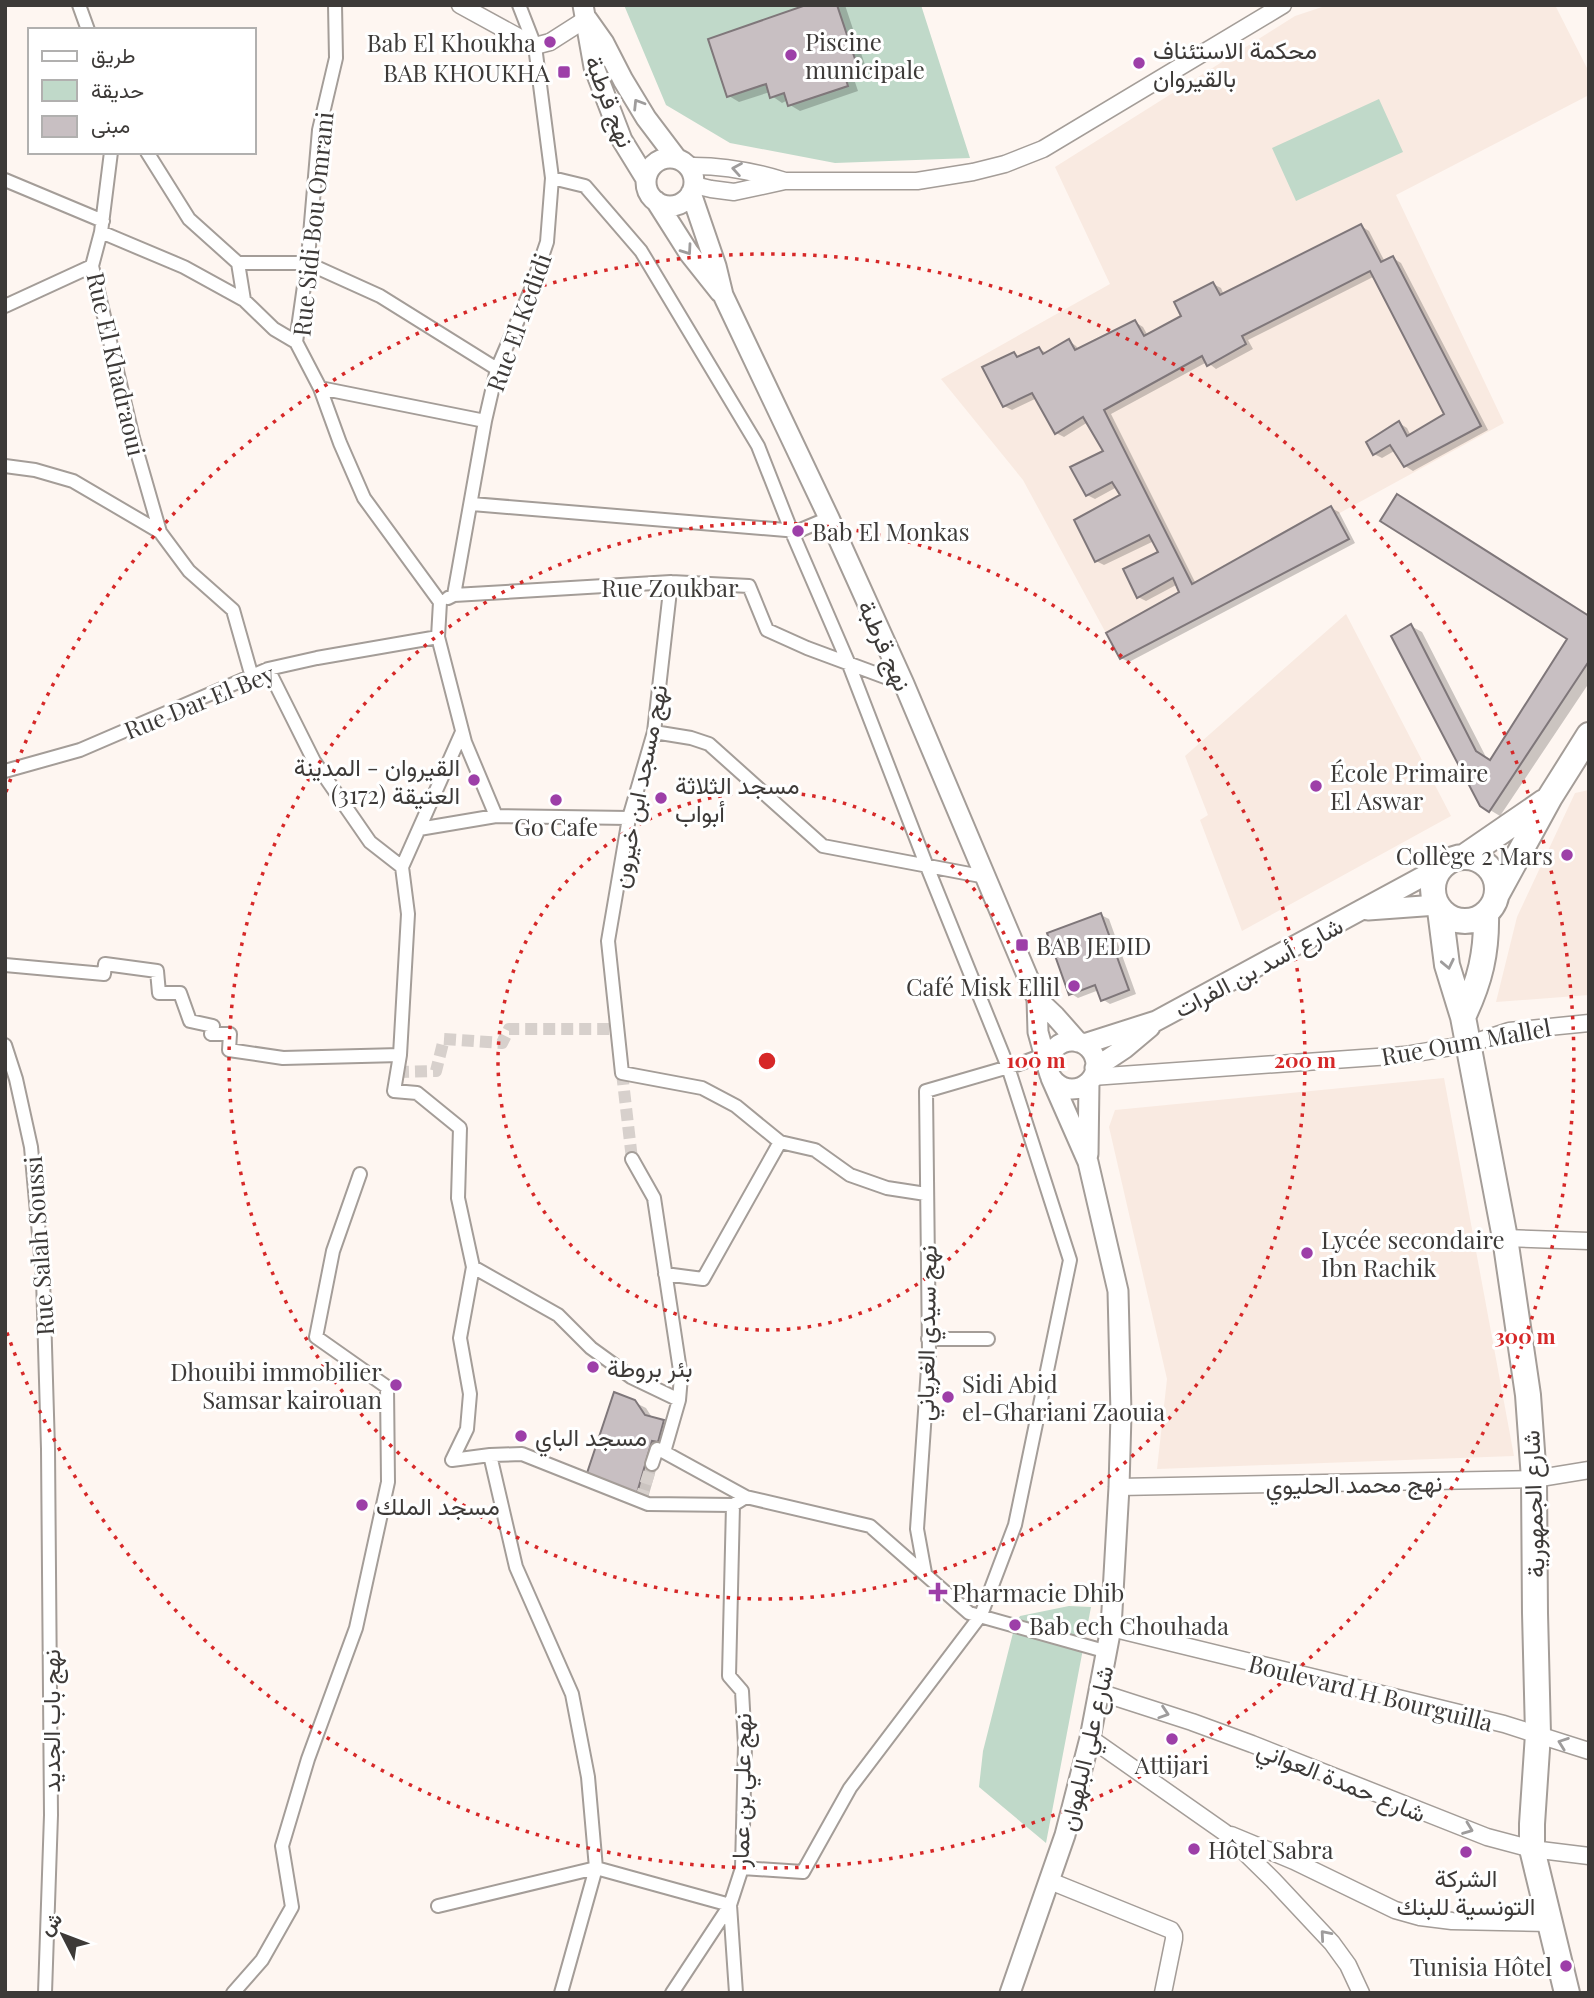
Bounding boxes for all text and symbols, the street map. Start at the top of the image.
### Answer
place label: Piscine municipale [805,25,925,85]
place label: Bab El Khoukha [367,26,536,58]
legend [28,28,256,154]
place label: محكمة الاستئناف بالقيروان [1153,33,1317,94]
marker: Bab El Khoukha [542,34,558,50]
text: طريق [91,40,136,69]
marker: Piscine municipale [783,47,799,63]
street label: نهج قرطبة [576,50,643,153]
marker: محكمة الاستئناف بالقيروان [1131,55,1147,71]
place label: BAB KHOUKHA [383,56,551,88]
marker: BAB KHOUKHA [556,64,572,80]
text: حديقة [91,75,144,103]
one-way arrow [633,98,646,111]
text: مبنى [91,110,130,138]
street label: Rue Sidi Bou Omrani [284,110,340,338]
one-way arrow [731,162,743,177]
one-way arrow [679,242,691,255]
street label: Rue El Kedidi [478,248,558,396]
street label: Rue El Khadraoui [80,269,154,459]
place label: Bab El Monkas [812,515,969,547]
marker: Bab El Monkas [790,523,806,539]
street label: Rue Zoukbar [601,571,739,603]
street label: نهج قرطبة [849,595,920,697]
street label: Rue Dar El Bey [119,656,279,746]
street label: نهج مسجد ابن خيرون [603,681,676,891]
place label: القيروان - المدينة العتيقة (3172) [294,750,460,810]
place label: École Primaire El Aswar [1330,756,1488,816]
place label: مسجد الثلاثة أبواب [675,768,800,829]
marker: القيروان - المدينة العتيقة (3172) [466,772,482,788]
marker: École Primaire El Aswar [1308,778,1324,794]
marker: مسجد الثلاثة أبواب [653,790,669,806]
marker: Go Cafe [548,792,564,808]
place label: Go Cafe [514,810,598,842]
place label: Collège 2 Mars [1396,839,1553,871]
marker: Collège 2 Mars [1559,847,1575,863]
street label: شارع أسد بن الفرات [1168,908,1349,1026]
place label: BAB JEDID [1036,929,1151,961]
marker: BAB JEDID [1014,937,1030,953]
one-way arrow [1439,958,1454,970]
place label: Café Misk Ellil [906,970,1060,1002]
marker: Café Misk Ellil [1066,978,1082,994]
street label: Rue Oum Mallel [1379,1010,1554,1072]
text: 100 m [1006,1045,1066,1073]
text: 200 m [1274,1045,1336,1073]
centre of rings [755,1049,779,1073]
street label: Rue Salah Soussi [16,1155,60,1337]
place label: Lycée secondaire Ibn Rachik [1321,1223,1505,1283]
street label: نهج سيدي الغرياني [907,1245,948,1421]
marker: Lycée secondaire Ibn Rachik [1299,1245,1315,1261]
text: 300 m [1494,1321,1556,1349]
place label: بئر بروطة [607,1351,693,1384]
place label: Dhouibi immobilier Samsar kairouan [170,1355,382,1415]
marker: بئر بروطة [585,1359,601,1375]
place label: Sidi Abid el-Ghariani Zaouia [962,1367,1165,1427]
marker: Dhouibi immobilier Samsar kairouan [388,1377,404,1393]
marker: Sidi Abid el-Ghariani Zaouia [940,1389,956,1405]
place label: مسجد الباي [535,1420,647,1457]
marker: مسجد الباي [513,1428,529,1444]
street label: شارع الجمهورية [1513,1430,1553,1578]
street label: نهج محمد الحليوي [1265,1465,1443,1506]
place label: مسجد الملك [376,1489,500,1521]
marker: مسجد الملك [354,1497,370,1513]
place label: Pharmacie Dhib [952,1576,1124,1608]
marker: Pharmacie Dhib [930,1584,946,1600]
place label: Bab ech Chouhada [1029,1609,1229,1641]
marker: Bab ech Chouhada [1007,1617,1023,1633]
street label: Boulevard H Bourguilla [1246,1646,1496,1738]
street label: نهج باب الجديد [34,1649,69,1793]
street label: شارع علي البلهوان [1050,1662,1124,1835]
one-way arrow [1158,1704,1170,1719]
street label: نهج علي بن عمار [723,1713,762,1868]
marker: Attijari [1164,1731,1180,1747]
street label: شارع حمدة العواني [1251,1732,1431,1833]
one-way arrow [1558,1737,1570,1751]
place label: Attijari [1134,1748,1209,1780]
one-way arrow [1461,1821,1473,1835]
place label: Hôtel Sabra [1208,1833,1333,1865]
marker: Hôtel Sabra [1186,1841,1202,1857]
marker: الشركة التونسية للبنك [1458,1844,1474,1860]
place label: الشركة التونسية للبنك [1397,1861,1535,1922]
north arrow [28,1900,98,1970]
text: ش [32,1906,67,1940]
one-way arrow [1321,1931,1333,1944]
place label: Tunisia Hôtel [1410,1950,1552,1982]
marker: Tunisia Hôtel [1558,1958,1574,1974]

